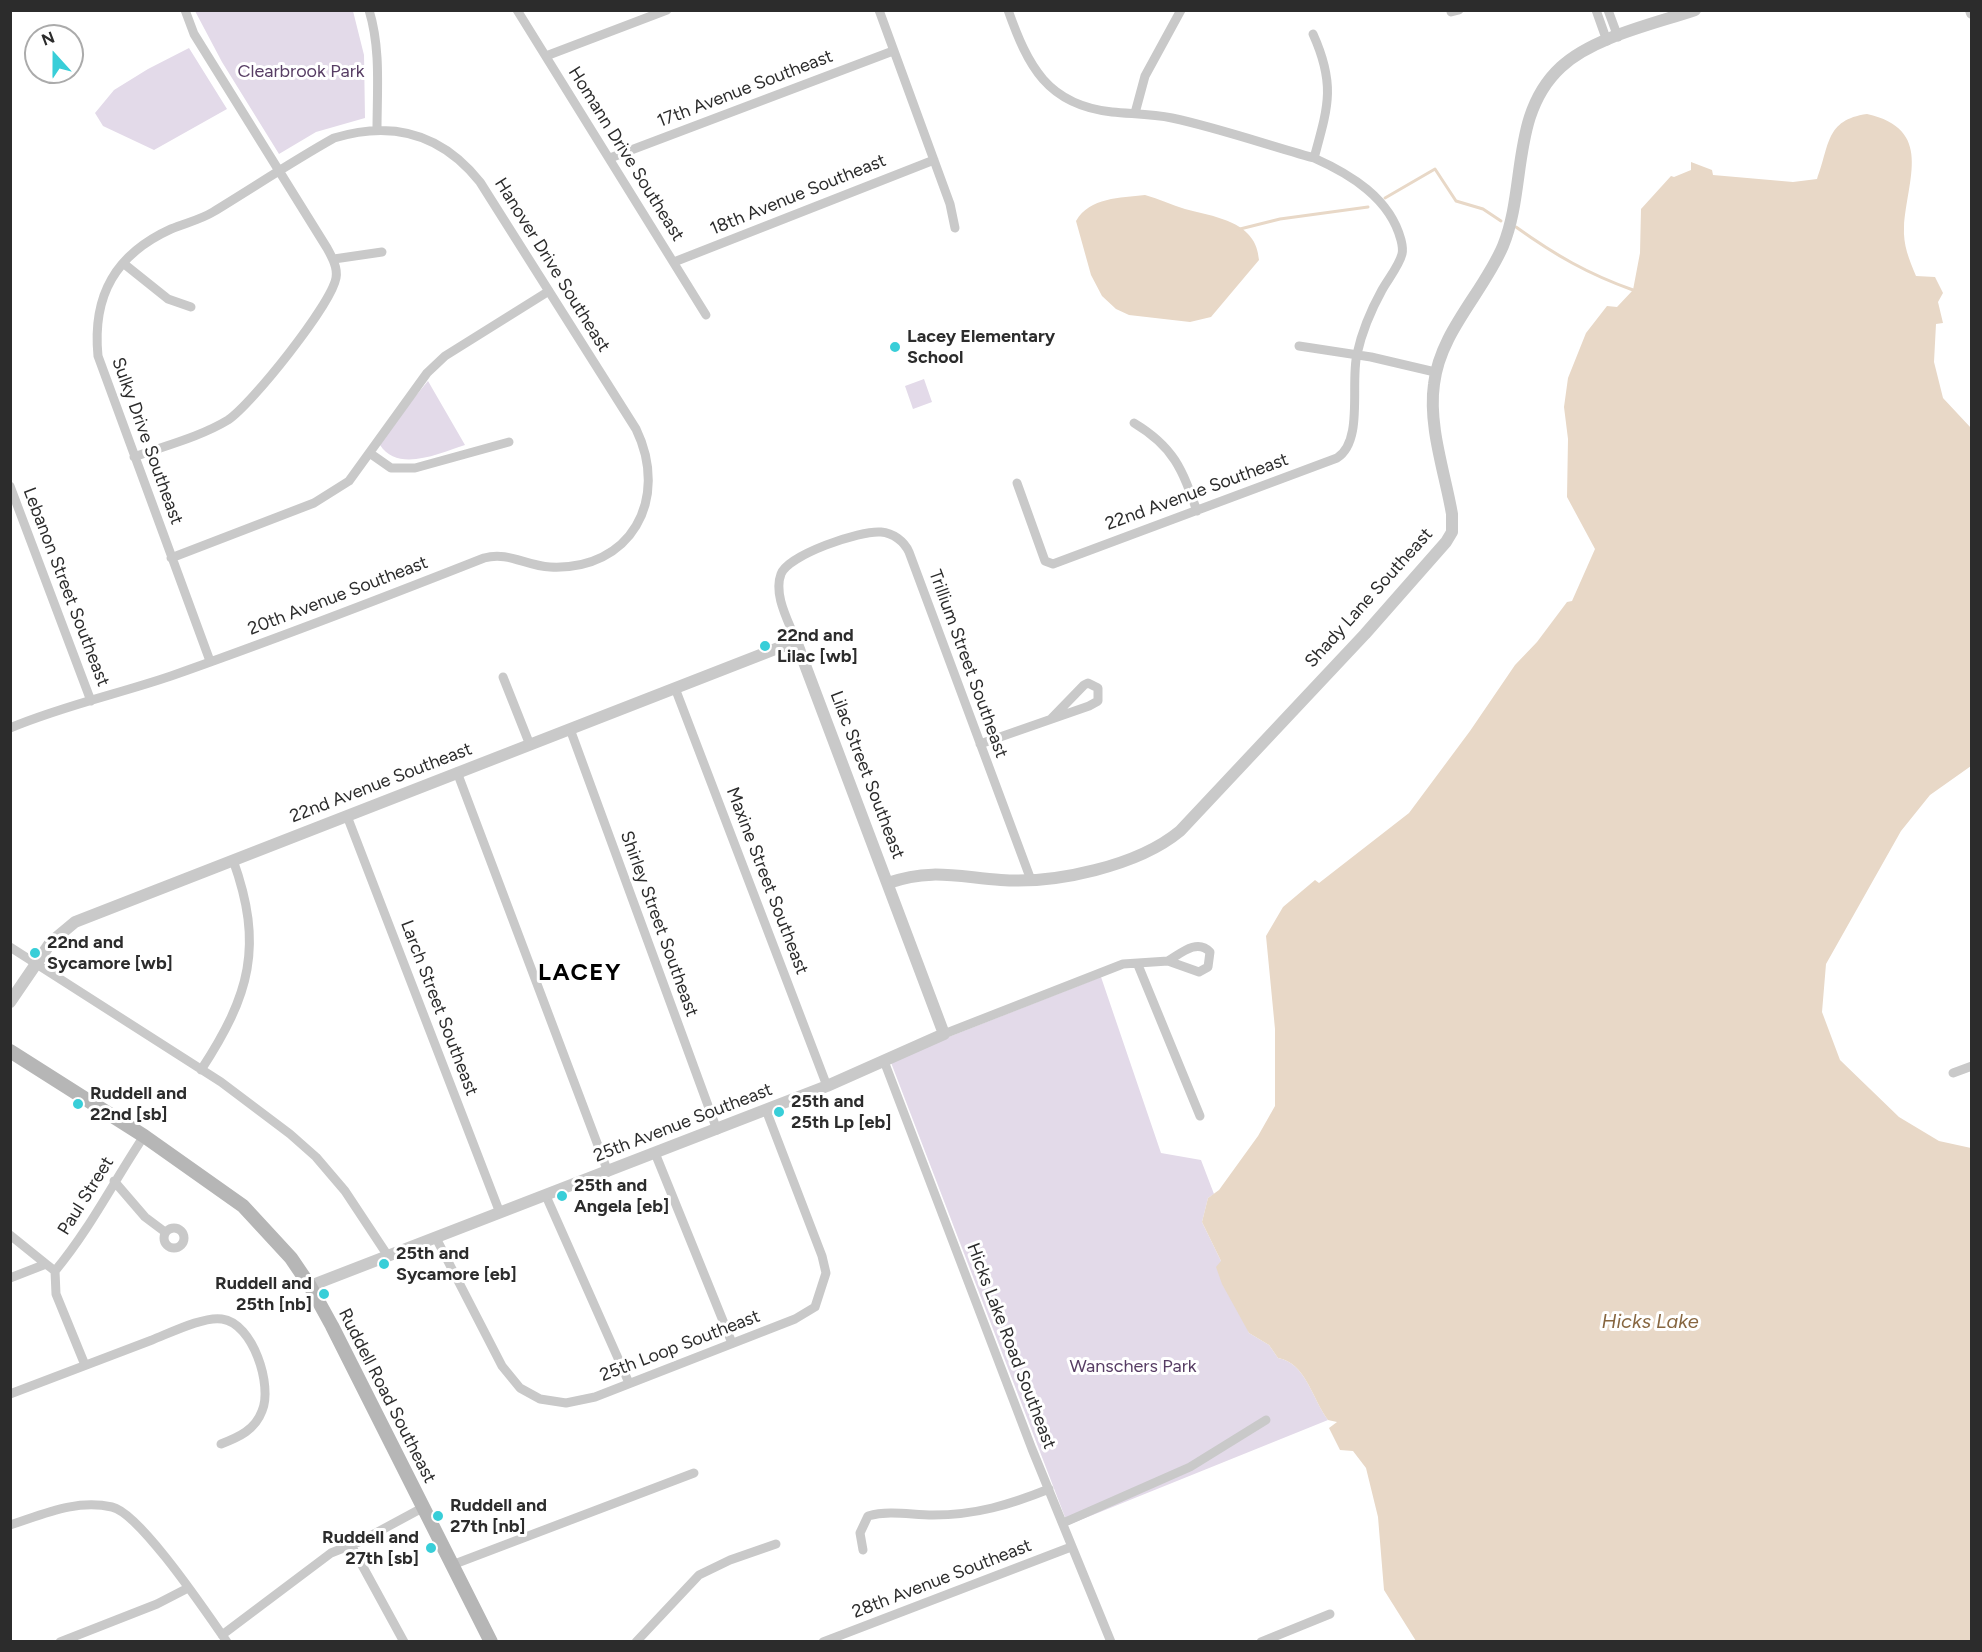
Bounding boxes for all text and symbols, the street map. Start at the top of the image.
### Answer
north arrow [24,24,84,84]
text: N [39,28,57,50]
street label: 17th Avenue Southeast [654,46,836,132]
park label: Clearbrook Park [238,61,364,83]
street label: Homann Drive Southeast [563,63,689,245]
street label: 18th Avenue Southeast [707,150,889,240]
street label: Hanover Drive Southeast [490,174,614,356]
place label: Lacey Elementary School [907,326,1055,368]
marker: Lacey Elementary School [888,340,902,354]
street label: Sulky Drive Southeast [107,354,187,528]
street label: 22nd Avenue Southeast [1103,449,1291,535]
street label: Lebanon Street Southeast [18,484,114,690]
street label: Shady Lane Southeast [1301,524,1437,672]
street label: 20th Avenue Southeast [245,552,431,640]
street label: Trillium Street Southeast [924,567,1012,761]
place label: 22nd and Lilac [wb] [777,625,858,668]
marker: 22nd and Lilac [wb] [758,639,772,653]
street label: Lilac Street Southeast [825,688,909,862]
street label: 22nd Avenue Southeast [287,738,475,828]
street label: Maxine Street Southeast [721,784,813,978]
street label: Shirley Street Southeast [615,828,703,1020]
street label: Larch Street Southeast [396,917,482,1099]
place label: 22nd and Sycamore [wb] [47,932,173,974]
marker: 22nd and Sycamore [wb] [28,946,42,960]
district label: LACEY [538,959,622,987]
street label: 25th Avenue Southeast [591,1079,775,1167]
place label: Ruddell and 22nd [sb] [90,1083,187,1126]
place label: 25th and 25th Lp [eb] [791,1091,892,1134]
marker: Ruddell and 22nd [sb] [71,1097,85,1111]
marker: 25th and 25th Lp [eb] [772,1105,786,1119]
street label: Paul Street [53,1153,119,1239]
place label: 25th and Angela [eb] [574,1175,669,1218]
marker: 25th and Angela [eb] [555,1189,569,1203]
street label: Hicks Lake Road Southeast [962,1240,1060,1452]
place label: 25th and Sycamore [eb] [396,1243,517,1286]
marker: 25th and Sycamore [eb] [377,1257,391,1271]
place label: Ruddell and 25th [nb] [215,1273,312,1316]
marker: Ruddell and 25th [nb] [317,1287,331,1301]
street label: Ruddell Road Southeast [334,1305,440,1487]
street label: 25th Loop Southeast [597,1306,763,1386]
water label: Hicks Lake [1601,1310,1699,1334]
park label: Wanschers Park [1070,1356,1196,1378]
place label: Ruddell and 27th [nb] [450,1495,547,1538]
marker: Ruddell and 27th [nb] [431,1509,445,1523]
place label: Ruddell and 27th [sb] [322,1527,419,1570]
street label: 28th Avenue Southeast [849,1535,1035,1623]
marker: Ruddell and 27th [sb] [424,1541,438,1555]

